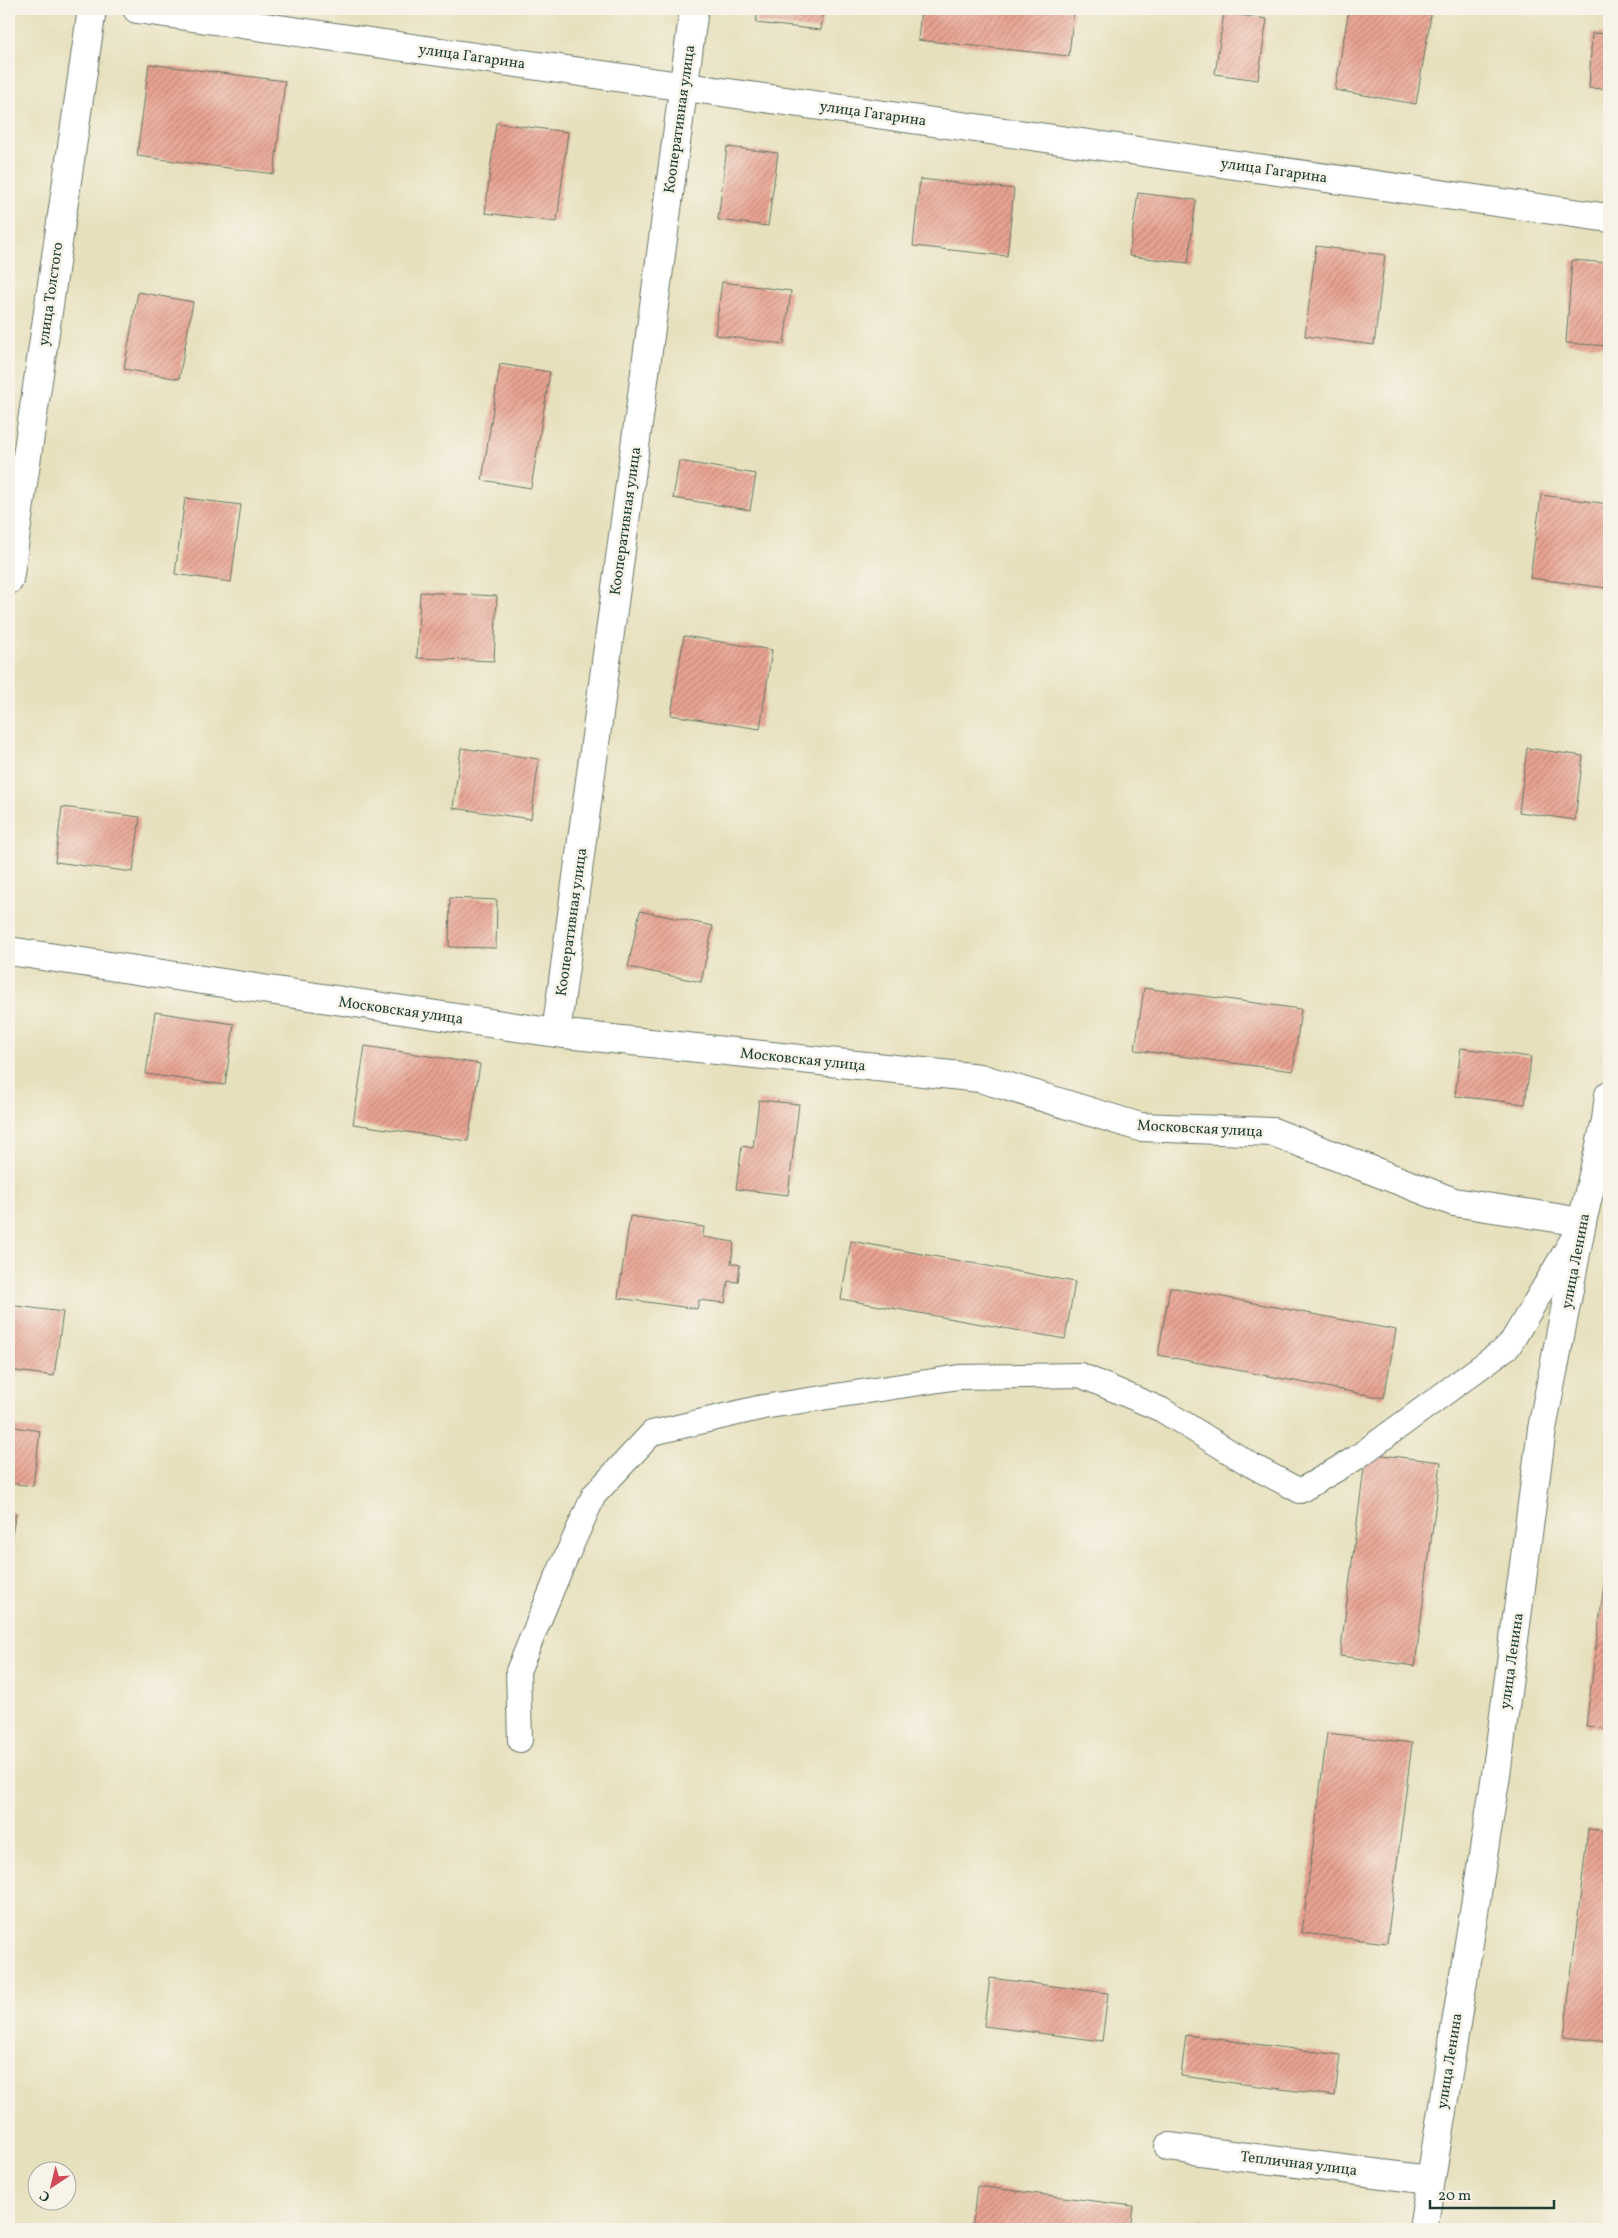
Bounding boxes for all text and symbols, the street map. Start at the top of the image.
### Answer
street label: улица Гагарина [417,40,527,75]
street label: Кооперативная улица [660,44,701,195]
street label: улица Гагарина [818,97,928,132]
street label: улица Гагарина [1219,154,1329,189]
street label: улица Толстого [34,241,69,348]
street label: Кооперативная улица [606,446,647,597]
street label: Кооперативная улица [552,847,593,998]
street label: Московская улица [337,992,465,1031]
street label: Московская улица [739,1043,867,1078]
street label: Московская улица [1136,1116,1263,1143]
street label: улица Ленина [1557,1212,1596,1311]
street label: улица Ленина [1495,1612,1530,1711]
street label: улица Ленина [1433,2012,1468,2111]
street label: Тепличная улица [1239,2147,1359,2182]
north arrow [28,2160,78,2210]
scale bar [1430,2178,1554,2210]
text: С [36,2185,55,2206]
text: 20 m [1438,2186,1471,2207]

